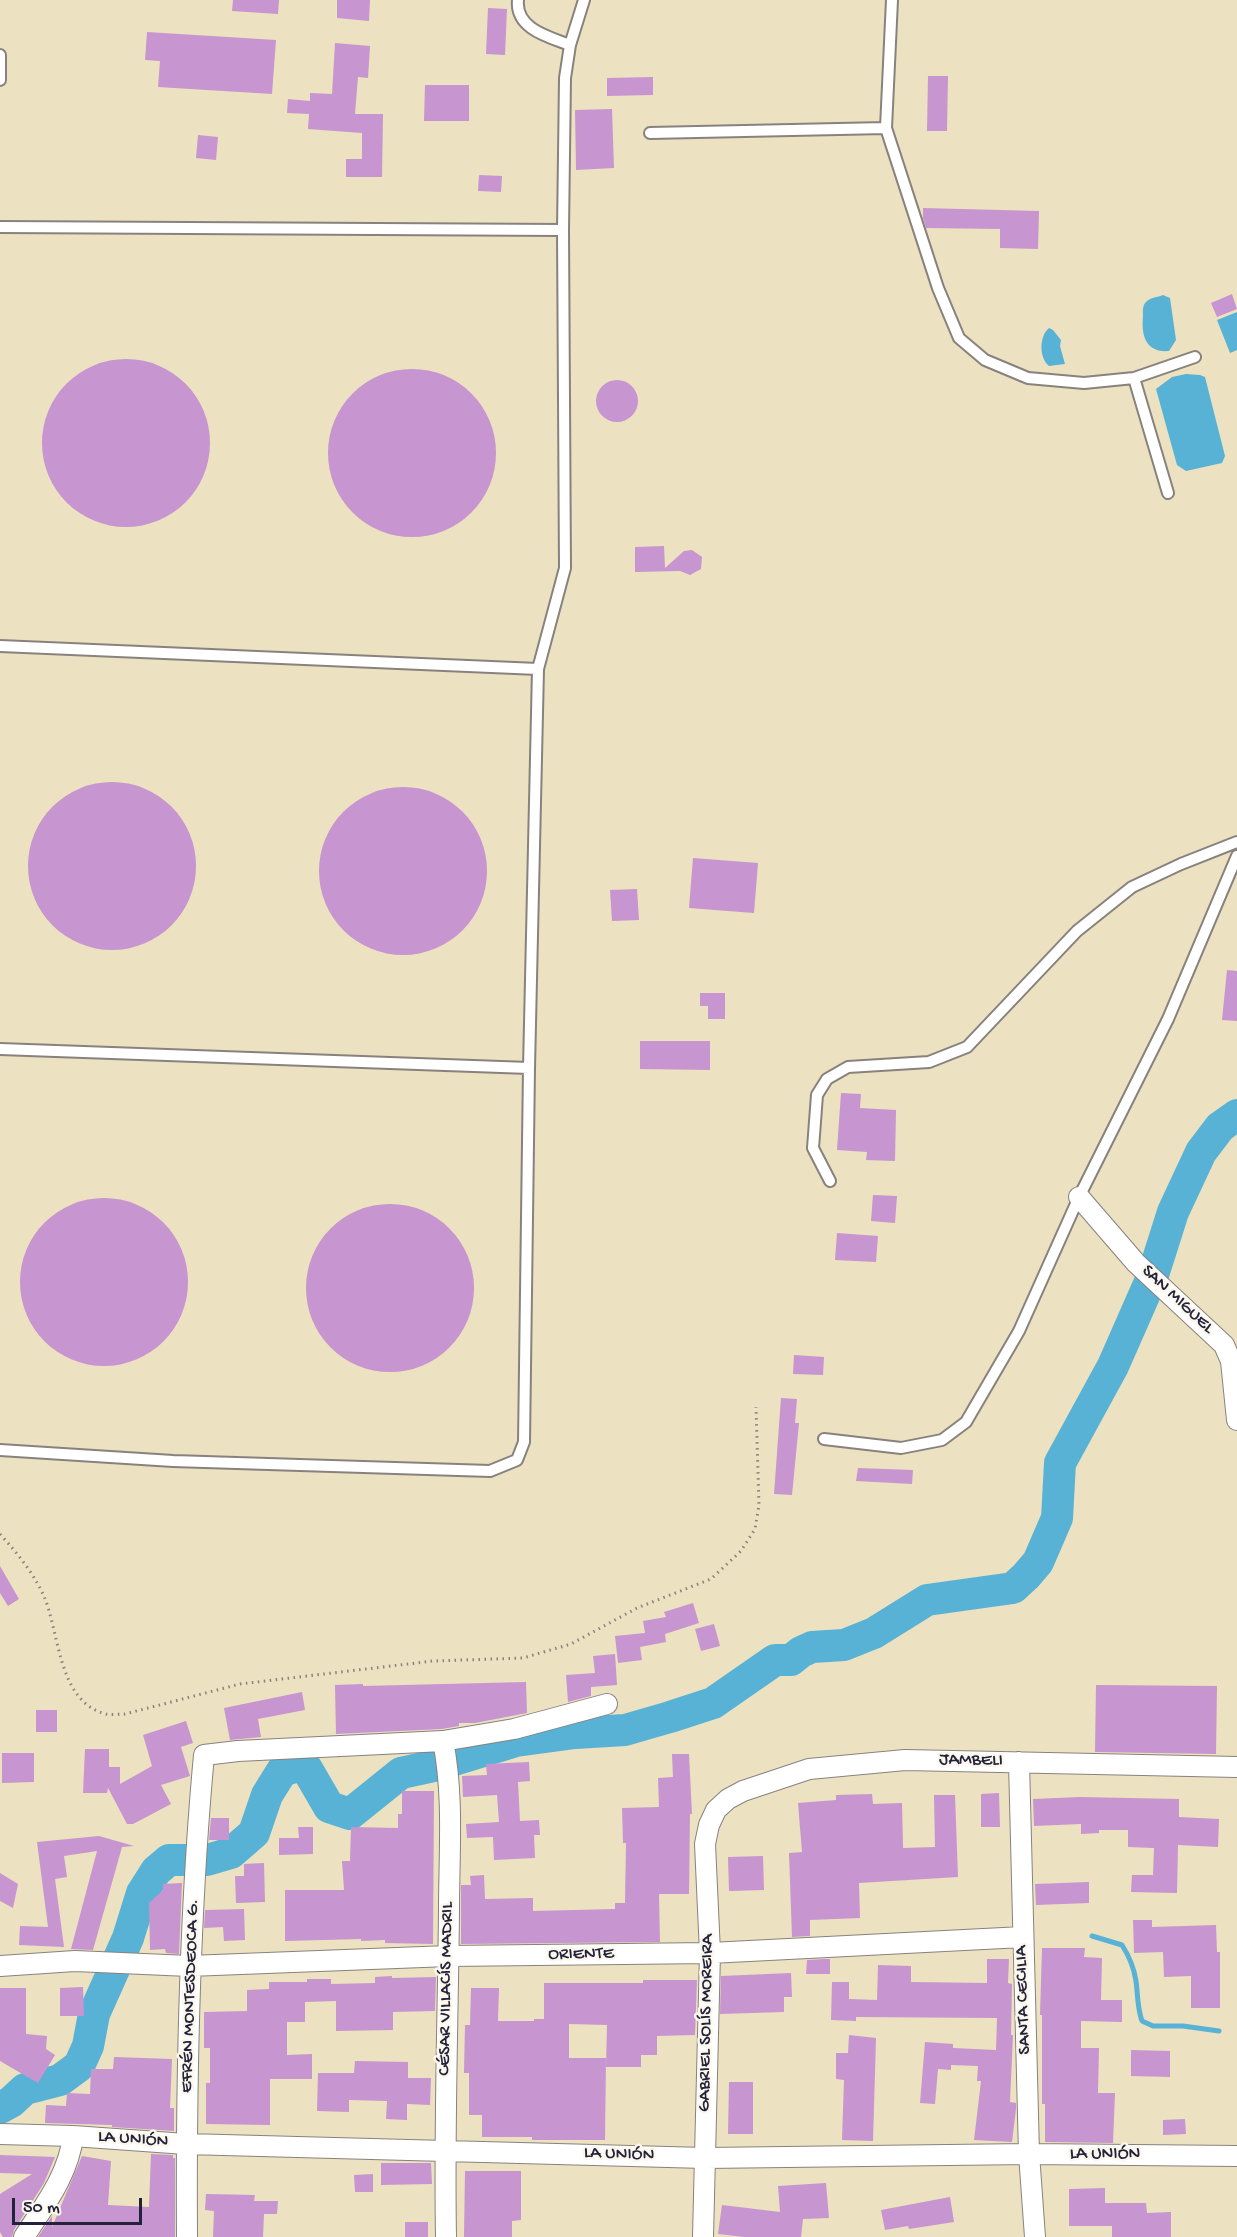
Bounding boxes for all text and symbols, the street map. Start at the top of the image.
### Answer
street label: SAN MIGUEL [1136,1261,1218,1339]
street label: JAMBELI [939,1750,1003,1772]
street label: EFRÉN MONTESDEOCA G. [177,1899,205,2093]
street label: CÉSAR VILLACÍS MADRIL [435,1902,459,2076]
street label: GABRIEL SOLÍS MOREIRA [695,1934,719,2112]
street label: ORIENTE [548,1944,614,1966]
street label: SANTA CECILIA [1011,1945,1037,2055]
street label: LA UNIÓN [97,2127,169,2153]
street label: LA UNIÓN [583,2143,655,2167]
street label: LA UNIÓN [1070,2144,1140,2166]
scale bar [15,2186,146,2224]
text: 50 m [23,2198,60,2219]

